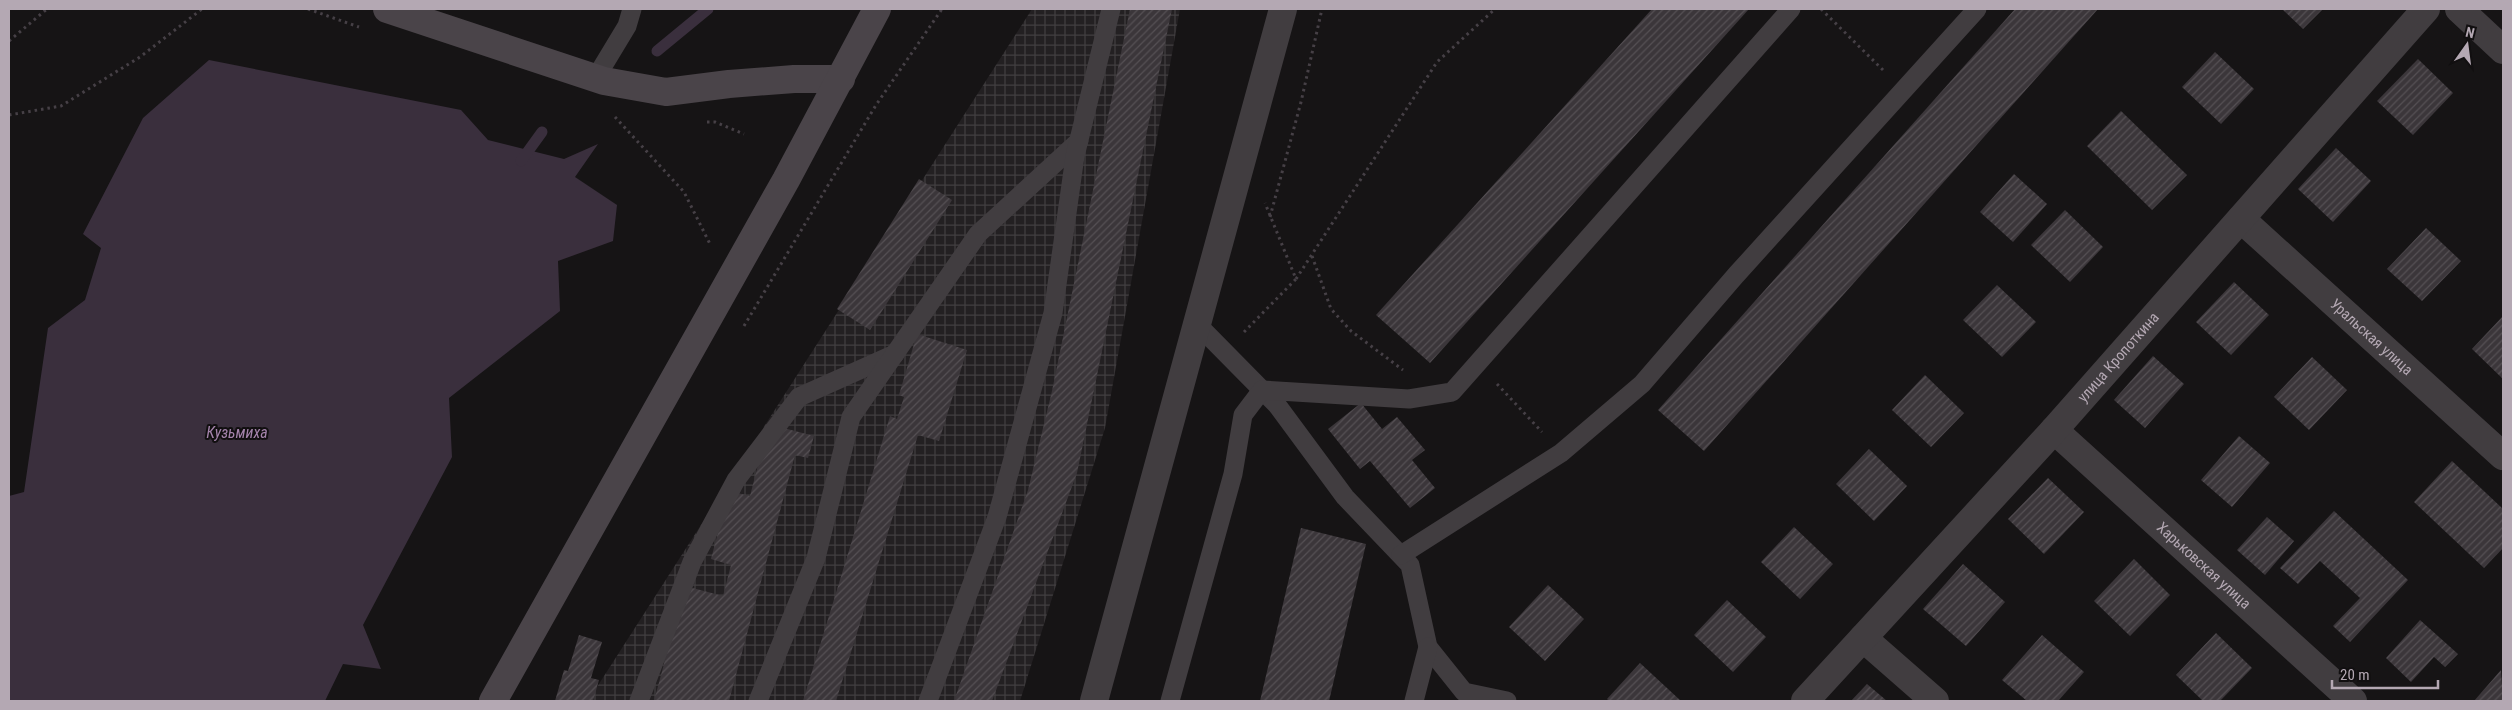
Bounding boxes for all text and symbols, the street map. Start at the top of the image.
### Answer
north arrow [2442,20,2492,70]
text: N [2464,24,2476,41]
street label: Уральская улица [2326,295,2417,379]
street label: улица Кропоткина [2074,309,2163,406]
water label: Кузьмиха [206,423,268,442]
street label: Харьковская улица [2153,518,2254,613]
scale bar [2332,658,2438,690]
text: 20 m [2340,666,2370,684]

